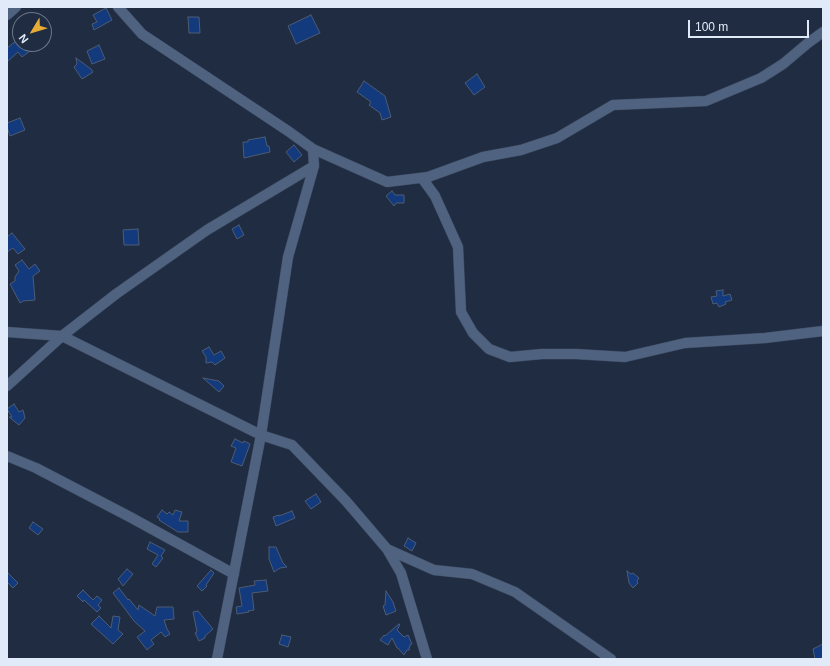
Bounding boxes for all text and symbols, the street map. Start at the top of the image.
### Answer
north arrow [12,12,52,52]
scale bar [690,12,811,38]
text: 100 m [695,20,728,34]
text: N [16,32,31,46]

